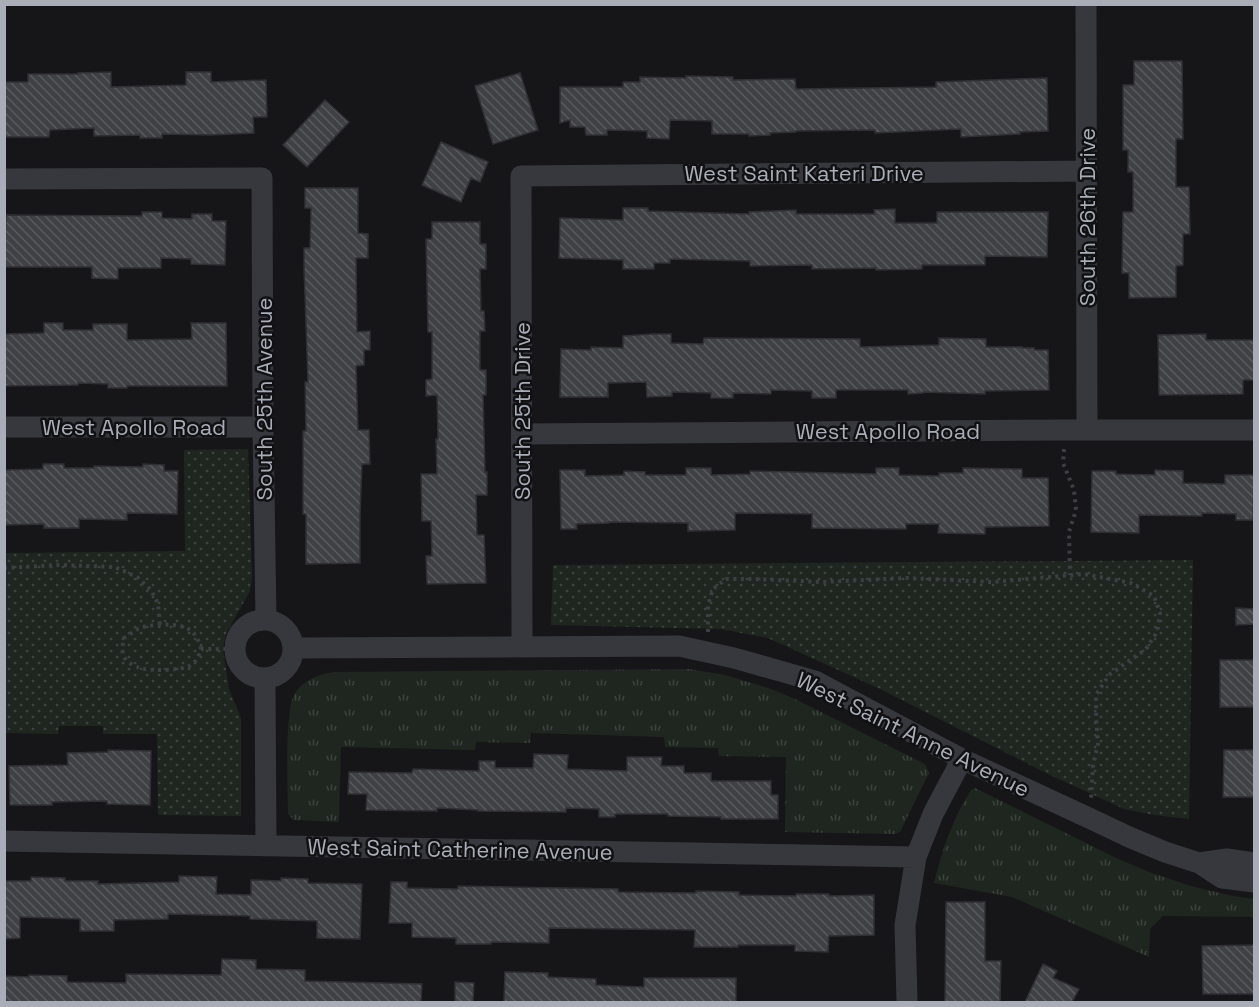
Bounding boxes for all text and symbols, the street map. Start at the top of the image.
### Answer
street label: South 26th Drive [1073,128,1101,306]
street label: West Saint Kateri Drive [684,159,924,187]
street label: South 25th Avenue [250,298,278,500]
street label: South 25th Drive [508,322,536,500]
street label: West Apollo Road [42,413,226,441]
street label: West Apollo Road [796,417,980,445]
street label: West Saint Anne Avenue [792,665,1034,803]
street label: West Saint Catherine Avenue [307,832,613,866]

